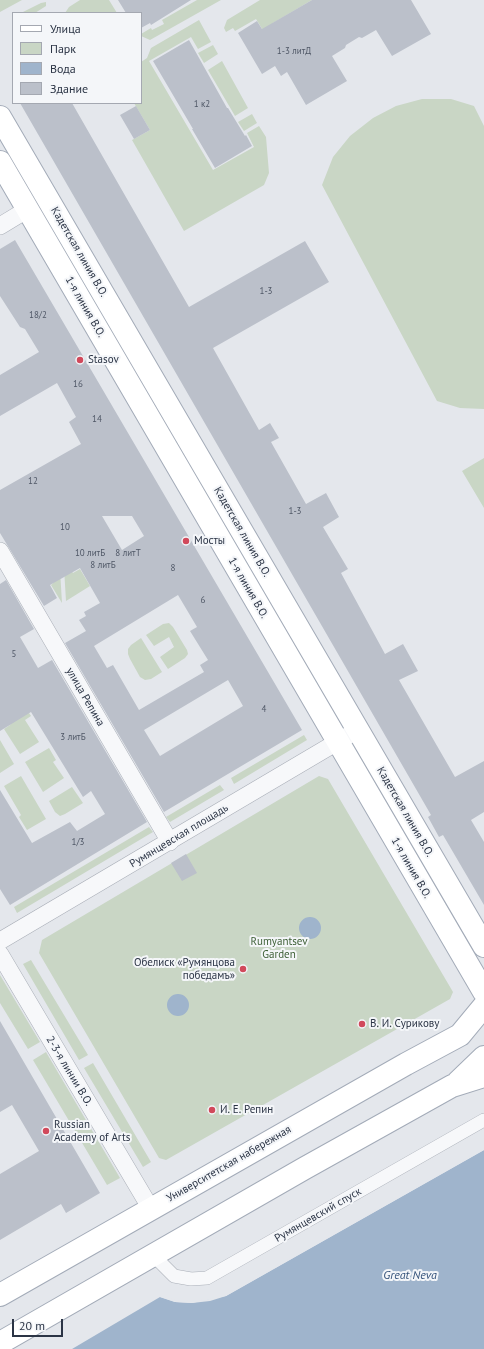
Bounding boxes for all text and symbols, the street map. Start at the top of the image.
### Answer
legend [12,12,142,104]
text: Улица [50,21,81,36]
text: Парк [50,41,76,56]
house number: 1-3 литД [277,46,311,56]
text: Вода [50,61,76,76]
text: Здание [50,81,88,96]
house number: 1 к2 [194,99,210,109]
street label: Кадетская линия В.О. [48,205,110,299]
street label: 1-я линия В.О. [62,274,108,340]
house number: 1-3 [259,286,273,296]
house number: 18/2 [29,310,47,320]
place label: Stasov [88,353,119,367]
marker: Stasov [75,355,85,365]
house number: 16 [73,379,83,389]
house number: 14 [92,414,102,424]
house number: 12 [28,476,38,486]
street label: Кадетская линия В.О. [211,485,273,579]
house number: 1-3 [288,506,302,516]
house number: 10 [60,522,70,532]
place label: Мосты [194,534,225,548]
marker: Мосты [181,536,191,546]
house number: 10 литБ [75,548,105,558]
house number: 8 литТ [115,548,141,558]
street label: 1-я линия В.О. [225,555,271,621]
house number: 8 литБ [90,560,116,570]
house number: 8 [171,563,175,573]
house number: 6 [201,595,205,605]
house number: 5 [12,649,16,659]
street label: улица Репина [63,665,107,729]
house number: 4 [262,704,266,714]
house number: 3 литБ [60,732,86,742]
street label: Кадетская линия В.О. [374,765,436,859]
street label: Румянцевская площадь [127,801,231,871]
street label: 1-я линия В.О. [388,835,434,901]
house number: 1/3 [72,837,84,847]
park label: Rumyantsev Garden [251,935,307,961]
place label: Обелиск «Румянцова победамъ» [134,956,235,982]
marker: Обелиск «Румянцова победамъ» [238,964,248,974]
place label: В. И. Сурикову [370,1017,439,1031]
marker: В. И. Сурикову [357,1019,367,1029]
street label: 2-3-я линии В.О. [43,1034,95,1108]
place label: И. Е. Репин [220,1103,273,1117]
marker: И. Е. Репин [207,1105,217,1115]
place label: Russian Academy of Arts [54,1118,130,1144]
street label: Университетская набережная [164,1123,294,1205]
marker: Russian Academy of Arts [41,1126,51,1136]
street label: Румянцевский спуск [272,1185,364,1245]
water label: Great Neva [383,1269,437,1283]
scale bar [14,1311,65,1337]
text: 20 m [19,1318,45,1333]

